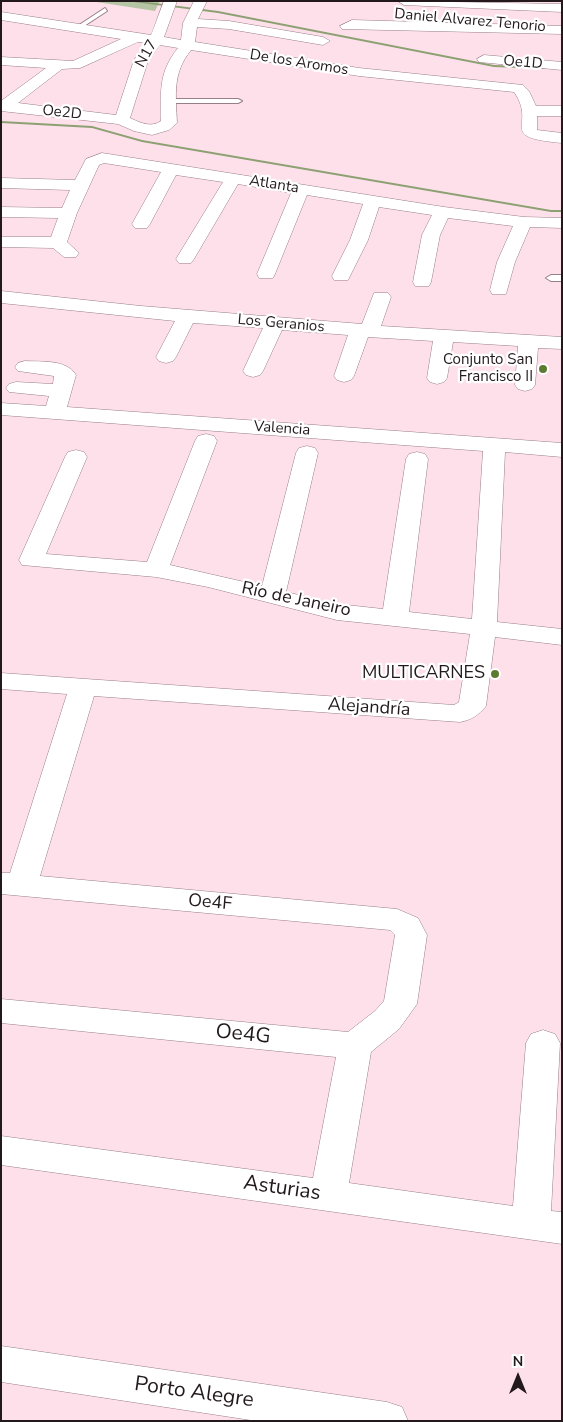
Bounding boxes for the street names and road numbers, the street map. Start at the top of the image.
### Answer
street label: Daniel Alvarez Tenorio [393,5,547,37]
street label: N17 [132,37,162,71]
street label: De los Aromos [248,46,350,80]
street label: Oe1D [502,52,544,74]
street label: Oe2D [41,102,83,124]
street label: Atlanta [248,172,300,198]
street label: Los Geranios [237,311,325,337]
street label: Valencia [253,418,311,440]
street label: Río de Janeiro [239,578,353,622]
street label: Alejandría [327,694,411,722]
street label: Oe4F [187,890,233,916]
street label: Oe4G [214,1020,272,1050]
street label: Asturias [242,1171,322,1207]
street label: Porto Alegre [133,1372,255,1414]

